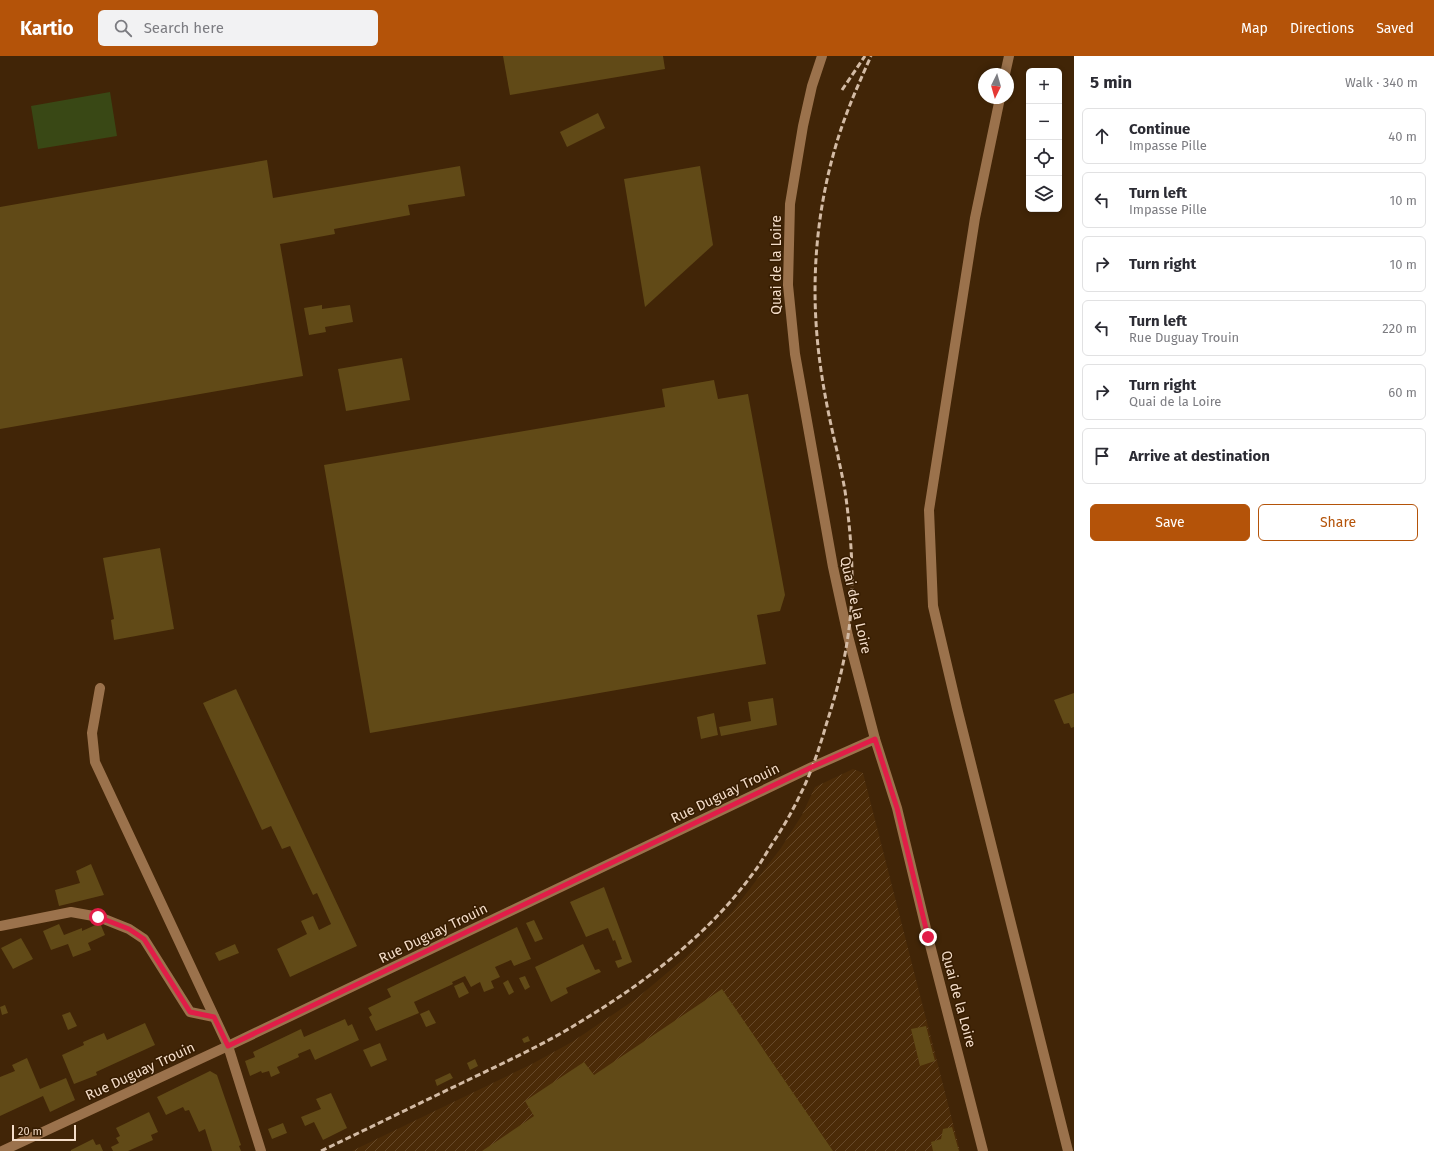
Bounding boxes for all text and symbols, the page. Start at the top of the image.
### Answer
search box [98,10,378,46]
text: Kartio [20,17,74,40]
icon: search [112,17,134,39]
text: Search here [144,19,224,37]
text: Map [1241,20,1268,37]
text: Directions [1290,20,1354,37]
text: Saved [1376,20,1414,37]
north arrow [978,68,1014,104]
map controls [1026,68,1062,212]
button: + [1026,68,1062,104]
text: 5 min [1090,72,1132,93]
text: Walk · 340 m [1345,75,1418,90]
button: − [1026,104,1062,140]
text: Continue [1129,120,1190,138]
icon: ahead [1091,125,1113,147]
text: 40 m [1388,129,1417,144]
text: Impasse Pille [1129,138,1207,153]
button: locate [1026,140,1062,176]
button: layers [1026,176,1062,212]
text: Turn left [1129,184,1187,202]
icon: left [1091,189,1113,211]
text: 10 m [1390,193,1417,208]
text: Impasse Pille [1129,202,1207,217]
street label: Quai de la Loire [768,215,785,315]
icon: right [1091,253,1113,275]
text: Turn right [1129,255,1196,273]
text: 10 m [1390,257,1417,272]
text: Turn left [1129,312,1187,330]
icon: left [1091,317,1113,339]
text: 220 m [1382,321,1417,336]
text: Rue Duguay Trouin [1129,330,1239,345]
text: Turn right [1129,376,1196,394]
icon: right [1091,381,1113,403]
text: 60 m [1388,385,1417,400]
text: Quai de la Loire [1129,394,1221,409]
icon: arrive [1091,445,1113,467]
text: Arrive at destination [1129,447,1270,465]
button: Save [1090,504,1250,541]
button: Share [1258,504,1418,541]
street label: Quai de la Loire [836,555,875,656]
street label: Rue Duguay Trouin [668,760,782,827]
street label: Rue Duguay Trouin [376,900,490,967]
route start [89,908,107,926]
route end [919,928,937,946]
street label: Quai de la Loire [937,949,980,1049]
street label: Rue Duguay Trouin [83,1039,198,1104]
scale bar [12,1123,76,1142]
text: 20 m [18,1125,42,1138]

